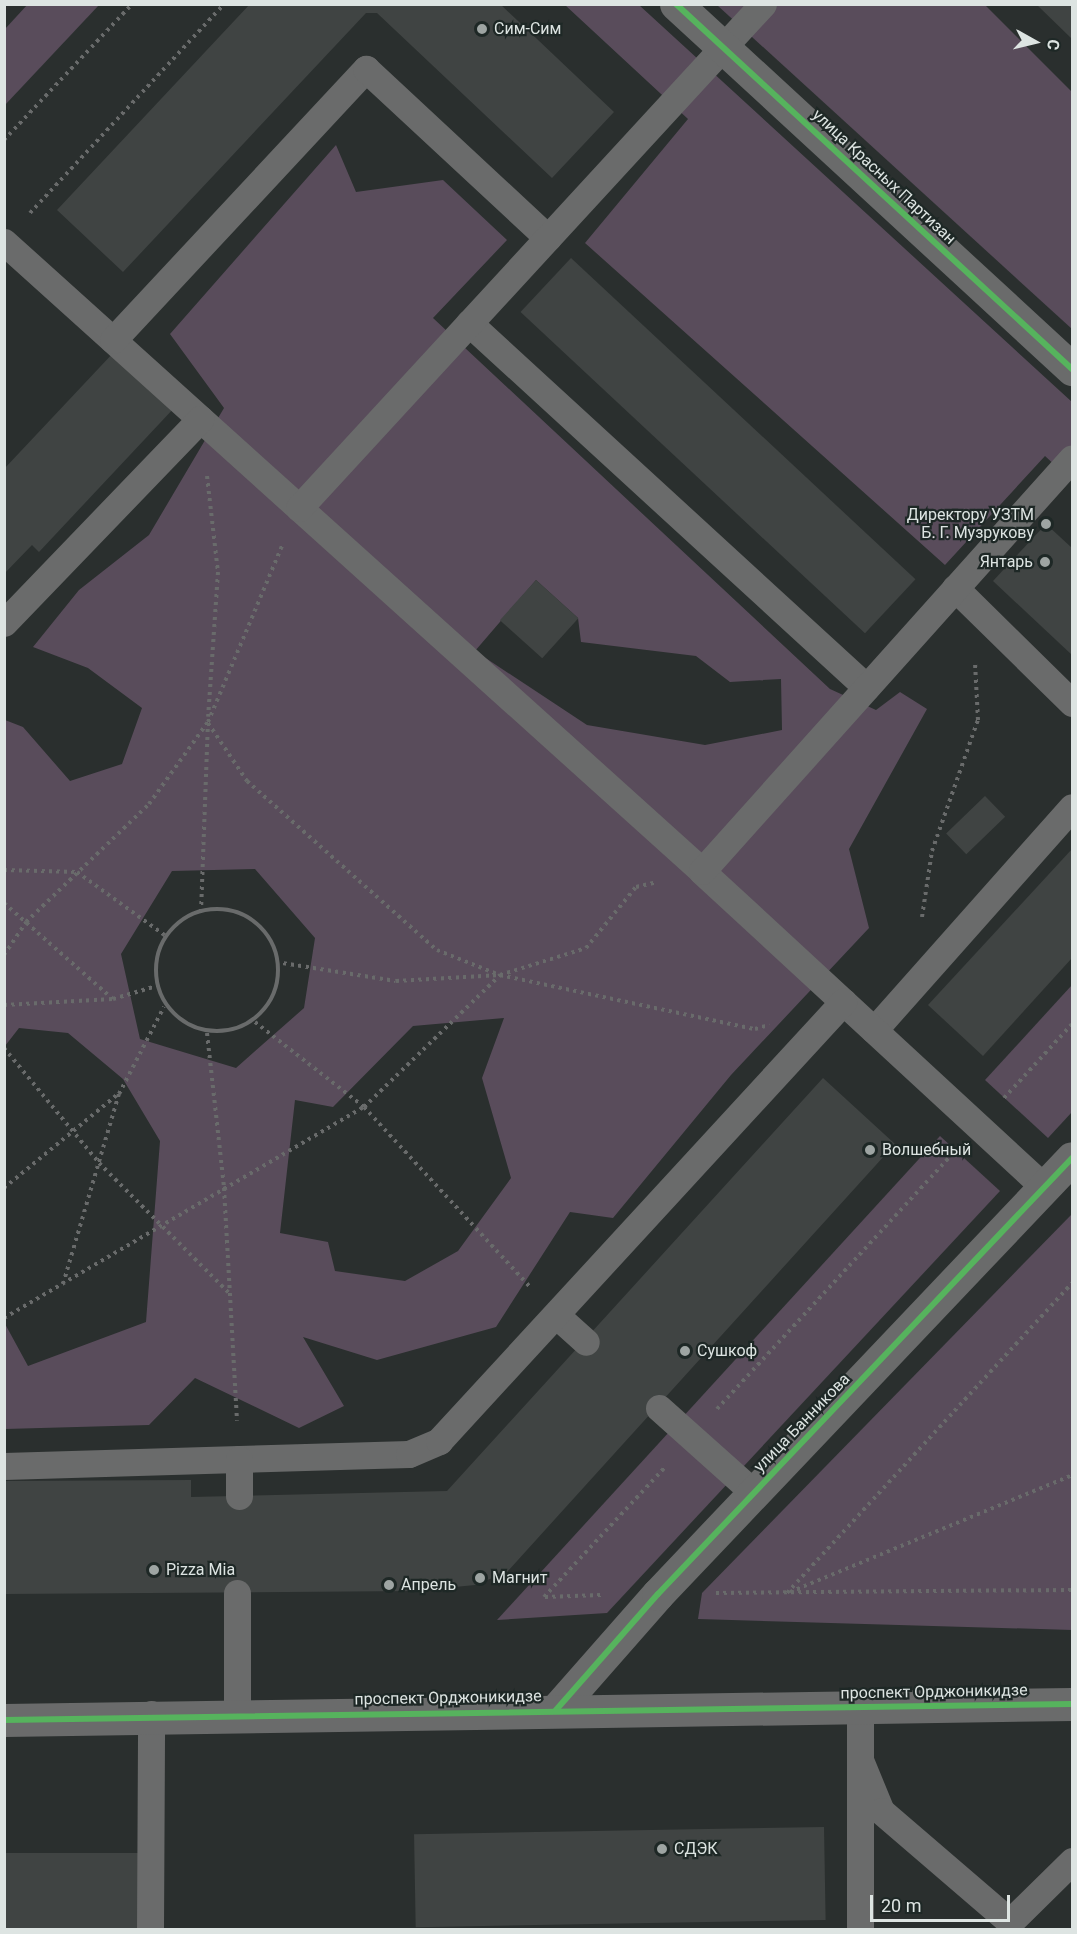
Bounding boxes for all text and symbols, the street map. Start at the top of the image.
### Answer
north arrow [1005,12,1065,72]
place label: Сим-Сим [494,19,561,39]
marker: Сим-Сим [475,22,489,36]
text: С [1043,38,1063,51]
street label: улица Красных Партизан [808,106,960,248]
place label: Директору УЗТМ Б. Г. Музрукову [907,505,1034,543]
marker: Директору УЗТМ Б. Г. Музрукову [1039,517,1053,531]
place label: Янтарь [980,552,1033,572]
marker: Янтарь [1038,555,1052,569]
place label: Волшебный [882,1140,971,1160]
marker: Волшебный [863,1143,877,1157]
place label: Сушкоф [697,1341,757,1361]
marker: Сушкоф [678,1344,692,1358]
street label: улица Банникова [750,1370,854,1476]
place label: Pizza Mia [166,1560,235,1580]
marker: Pizza Mia [147,1563,161,1577]
place label: Магнит [492,1568,548,1588]
marker: Магнит [473,1571,487,1585]
place label: Апрель [401,1575,456,1595]
marker: Апрель [382,1578,396,1592]
street label: проспект Орджоникидзе [840,1681,1028,1703]
street label: проспект Орджоникидзе [354,1687,542,1709]
place label: СДЭК [674,1839,718,1859]
marker: СДЭК [655,1842,669,1856]
scale bar [873,1883,1012,1921]
text: 20 m [881,1895,921,1916]

